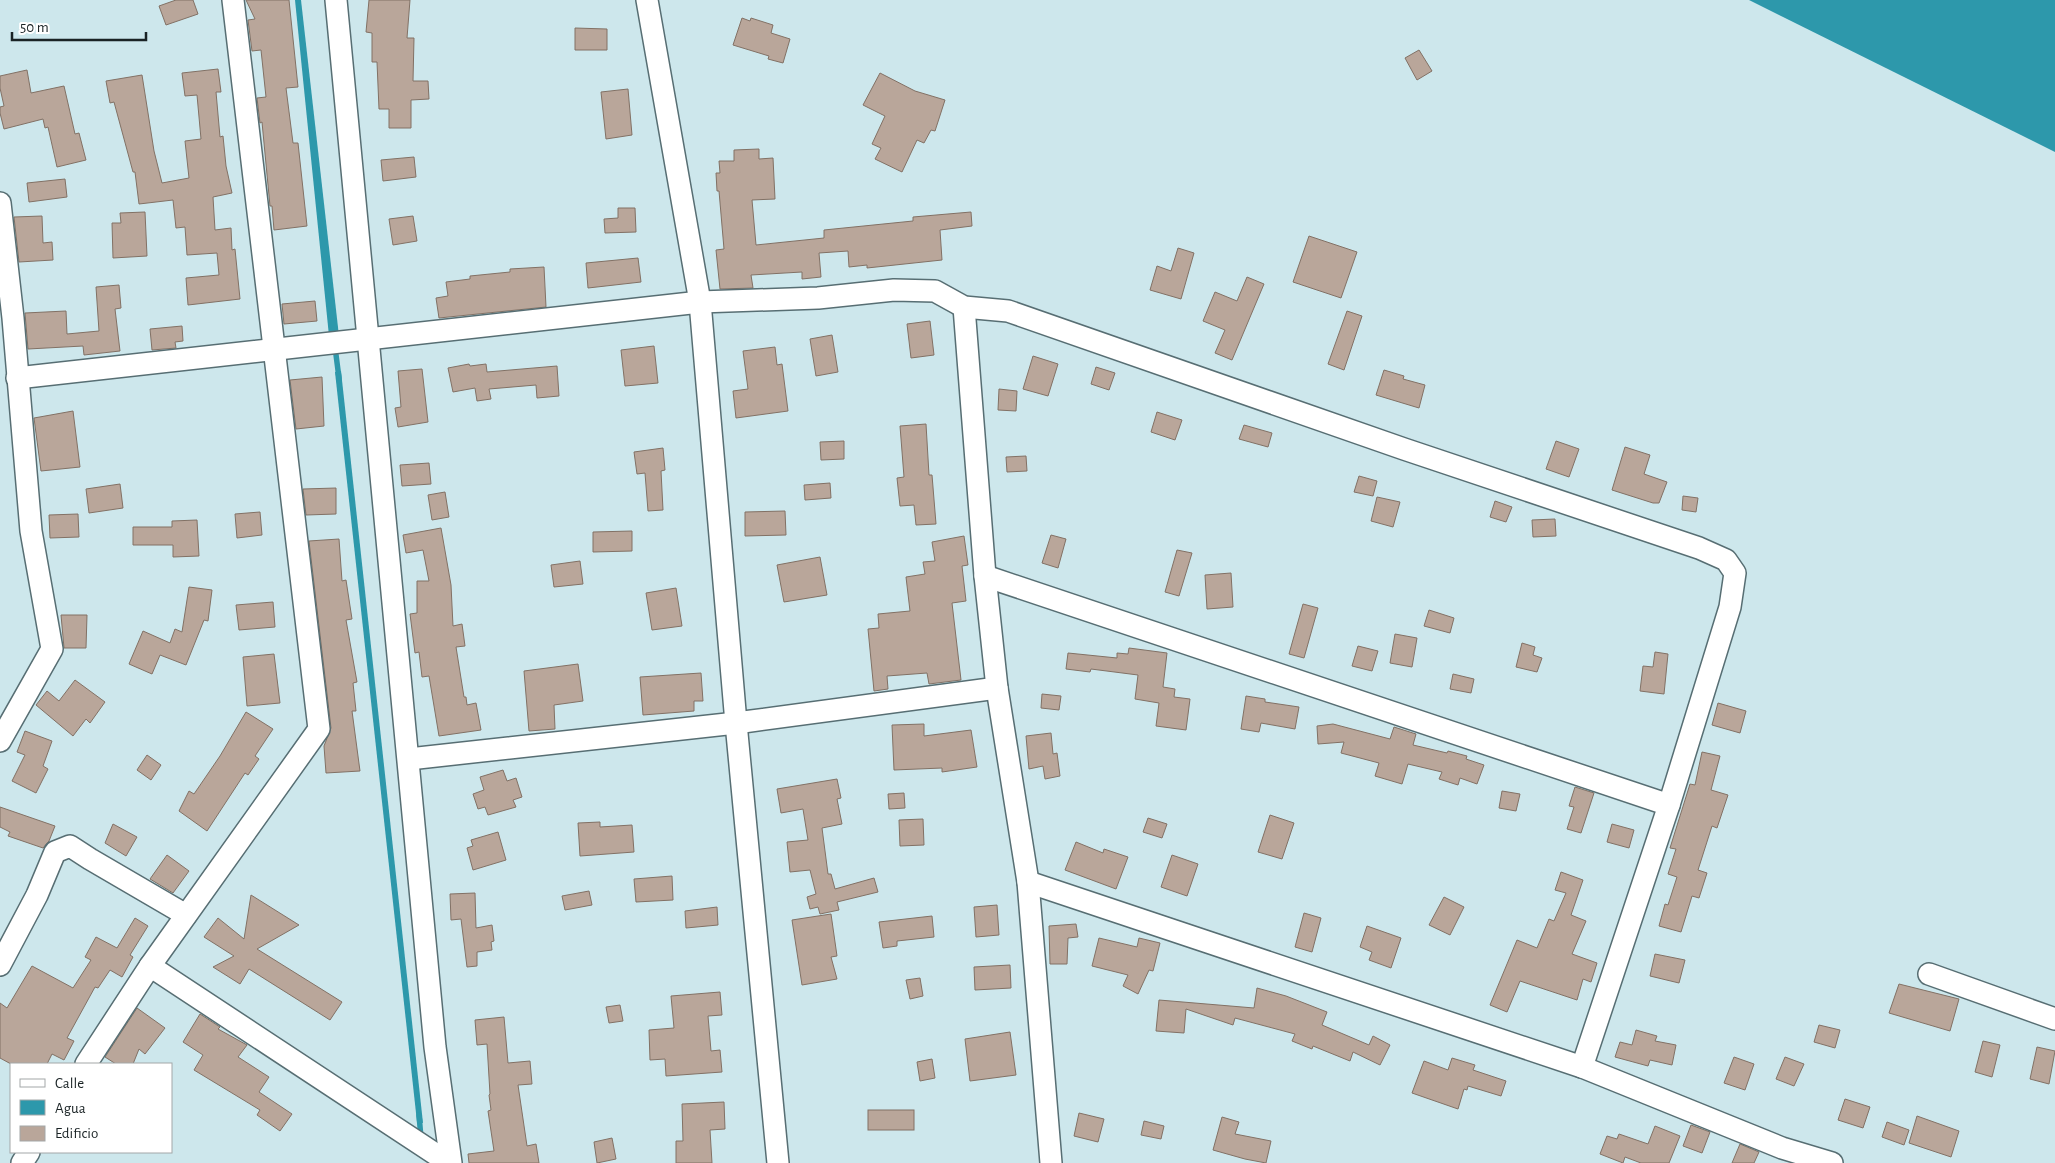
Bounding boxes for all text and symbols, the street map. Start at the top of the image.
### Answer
scale bar [12,10,146,42]
text: 50 m [20,20,49,35]
legend [10,1063,172,1153]
text: Calle [55,1076,84,1091]
text: Agua [55,1101,86,1116]
text: Edificio [55,1126,98,1141]

